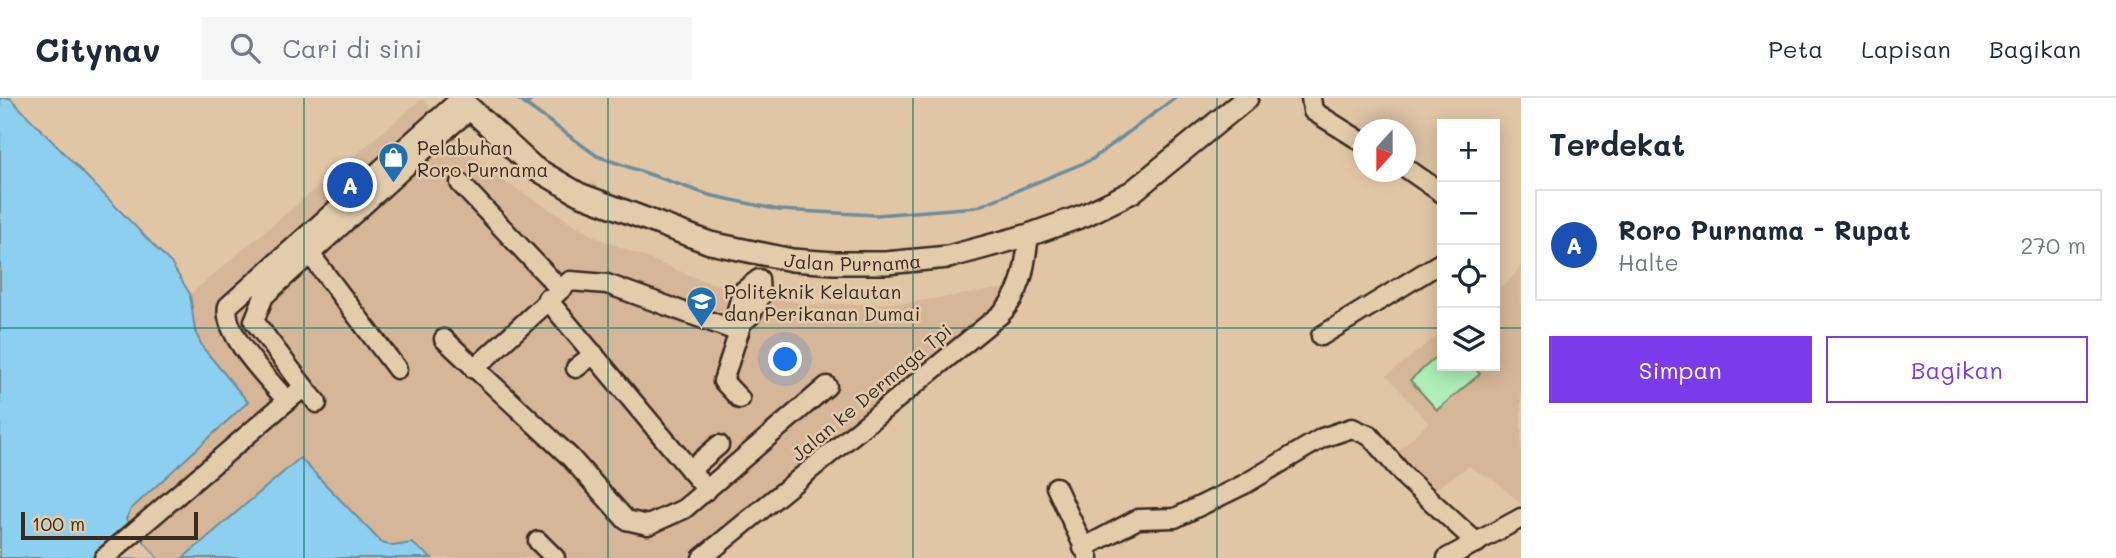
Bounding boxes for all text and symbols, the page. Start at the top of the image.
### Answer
search box [202,17,692,80]
text: Citynav [35,27,160,70]
icon: search [226,29,264,67]
text: Cari di sini [282,31,422,65]
text: Peta [1768,33,1823,64]
text: Lapisan [1861,33,1951,64]
text: Bagikan [1989,33,2081,64]
north arrow [1353,119,1416,182]
map controls [1437,119,1500,371]
button: + [1437,119,1500,182]
text: Terdekat [1549,124,1685,164]
place label: Pelabuhan Roro Purnama [417,135,548,182]
shop icon: Pelabuhan Roro Purnama [377,141,411,185]
pin: A [327,159,373,211]
button: − [1437,182,1500,245]
text: Roro Purnama - Rupat [1618,213,1911,247]
text: A [1566,230,1582,260]
text: 270 m [2021,230,2086,260]
button: locate [1437,245,1500,308]
street label: Jalan Purnama [782,246,922,276]
text: Halte [1618,247,1679,277]
place label: Politeknik Kelautan dan Perikanan Dumai [724,279,920,326]
school or university icon: Politeknik Kelautan dan Perikanan Dumai [684,285,718,329]
button: layers [1437,308,1500,371]
street label: Jalan ke Dermaga Tpi [786,318,956,466]
button: Simpan [1549,336,1812,403]
button: Bagikan [1826,336,2088,403]
your location [768,342,802,376]
scale bar [21,509,198,541]
text: 100 m [32,511,85,536]

